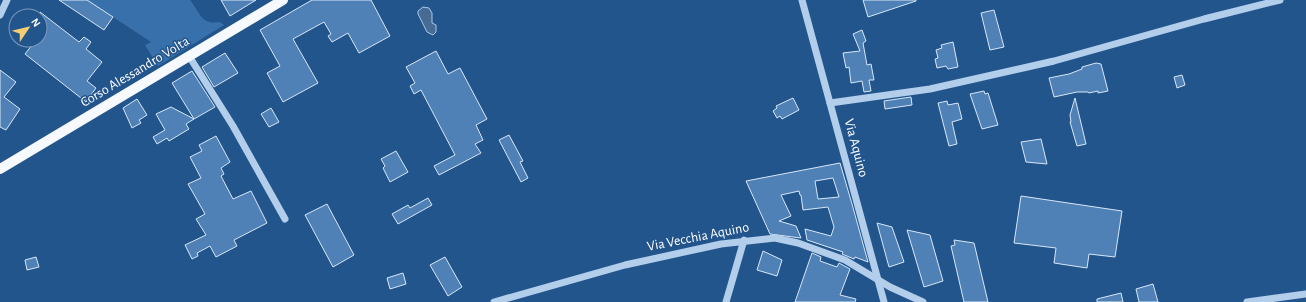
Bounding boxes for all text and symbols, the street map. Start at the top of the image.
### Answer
north arrow [8,8,48,48]
text: N [29,16,42,29]
street label: Corso Alessandro Volta [78,34,192,110]
street label: Via Aquino [842,117,871,179]
street label: Via Vecchia Aquino [646,220,750,254]

